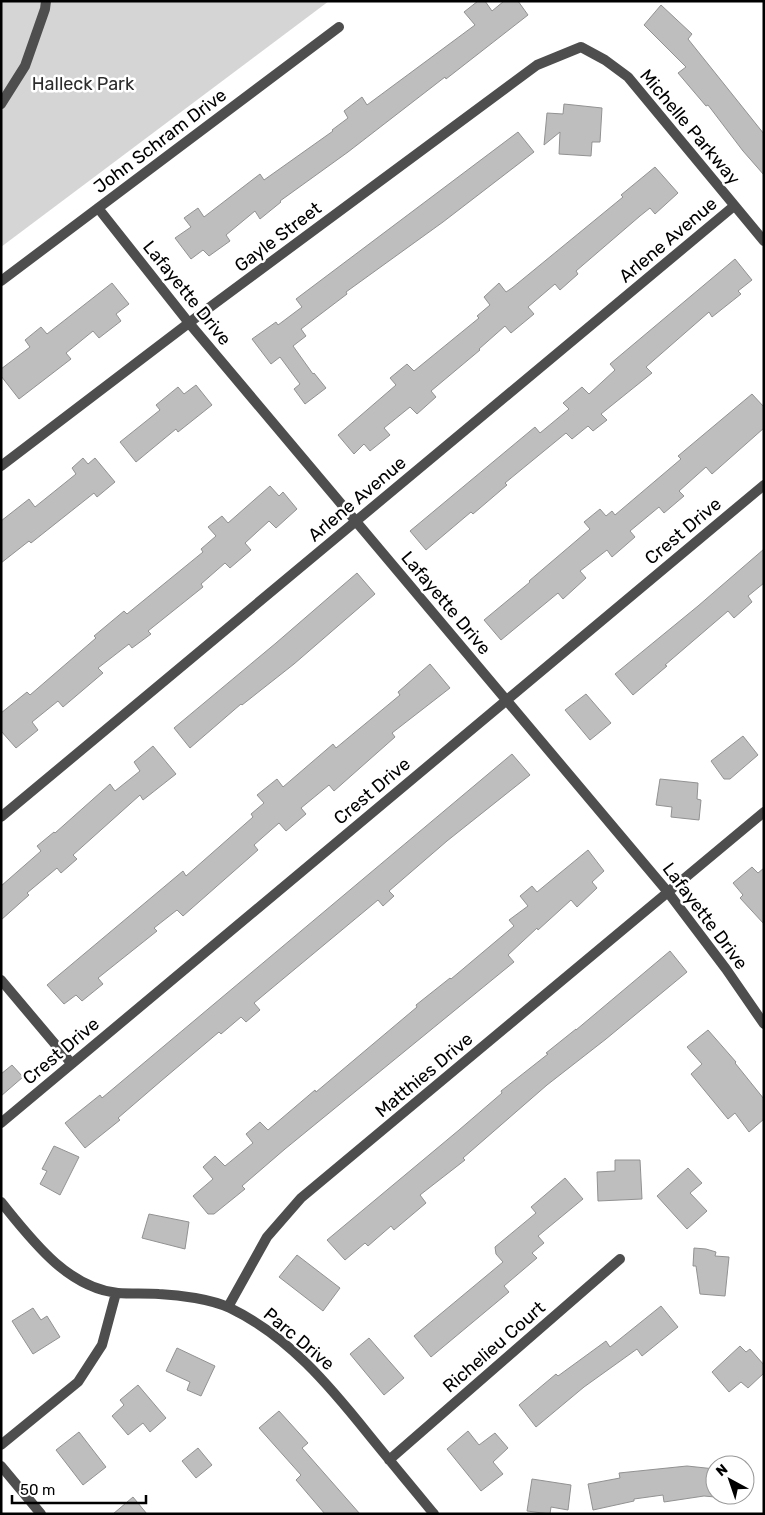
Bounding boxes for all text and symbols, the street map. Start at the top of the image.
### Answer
street label: Michelle Parkway [635,65,745,189]
park label: Halleck Park [32,73,135,95]
street label: John Schram Drive [89,84,231,198]
street label: Arlene Avenue [614,193,722,287]
street label: Gayle Street [230,197,326,277]
street label: Lafayette Drive [138,236,236,350]
street label: Arlene Avenue [303,452,411,546]
street label: Crest Drive [640,493,726,569]
street label: Lafayette Drive [396,547,496,659]
street label: Crest Drive [329,753,415,829]
street label: Lafayette Drive [658,858,752,974]
street label: Crest Drive [18,1013,104,1089]
street label: Matthies Drive [371,1028,477,1122]
street label: Richelieu Court [438,1297,550,1397]
street label: Parc Drive [259,1303,339,1375]
north arrow [705,1455,755,1505]
text: N [713,1461,731,1480]
scale bar [12,1472,146,1504]
text: 50 m [20,1481,55,1499]

